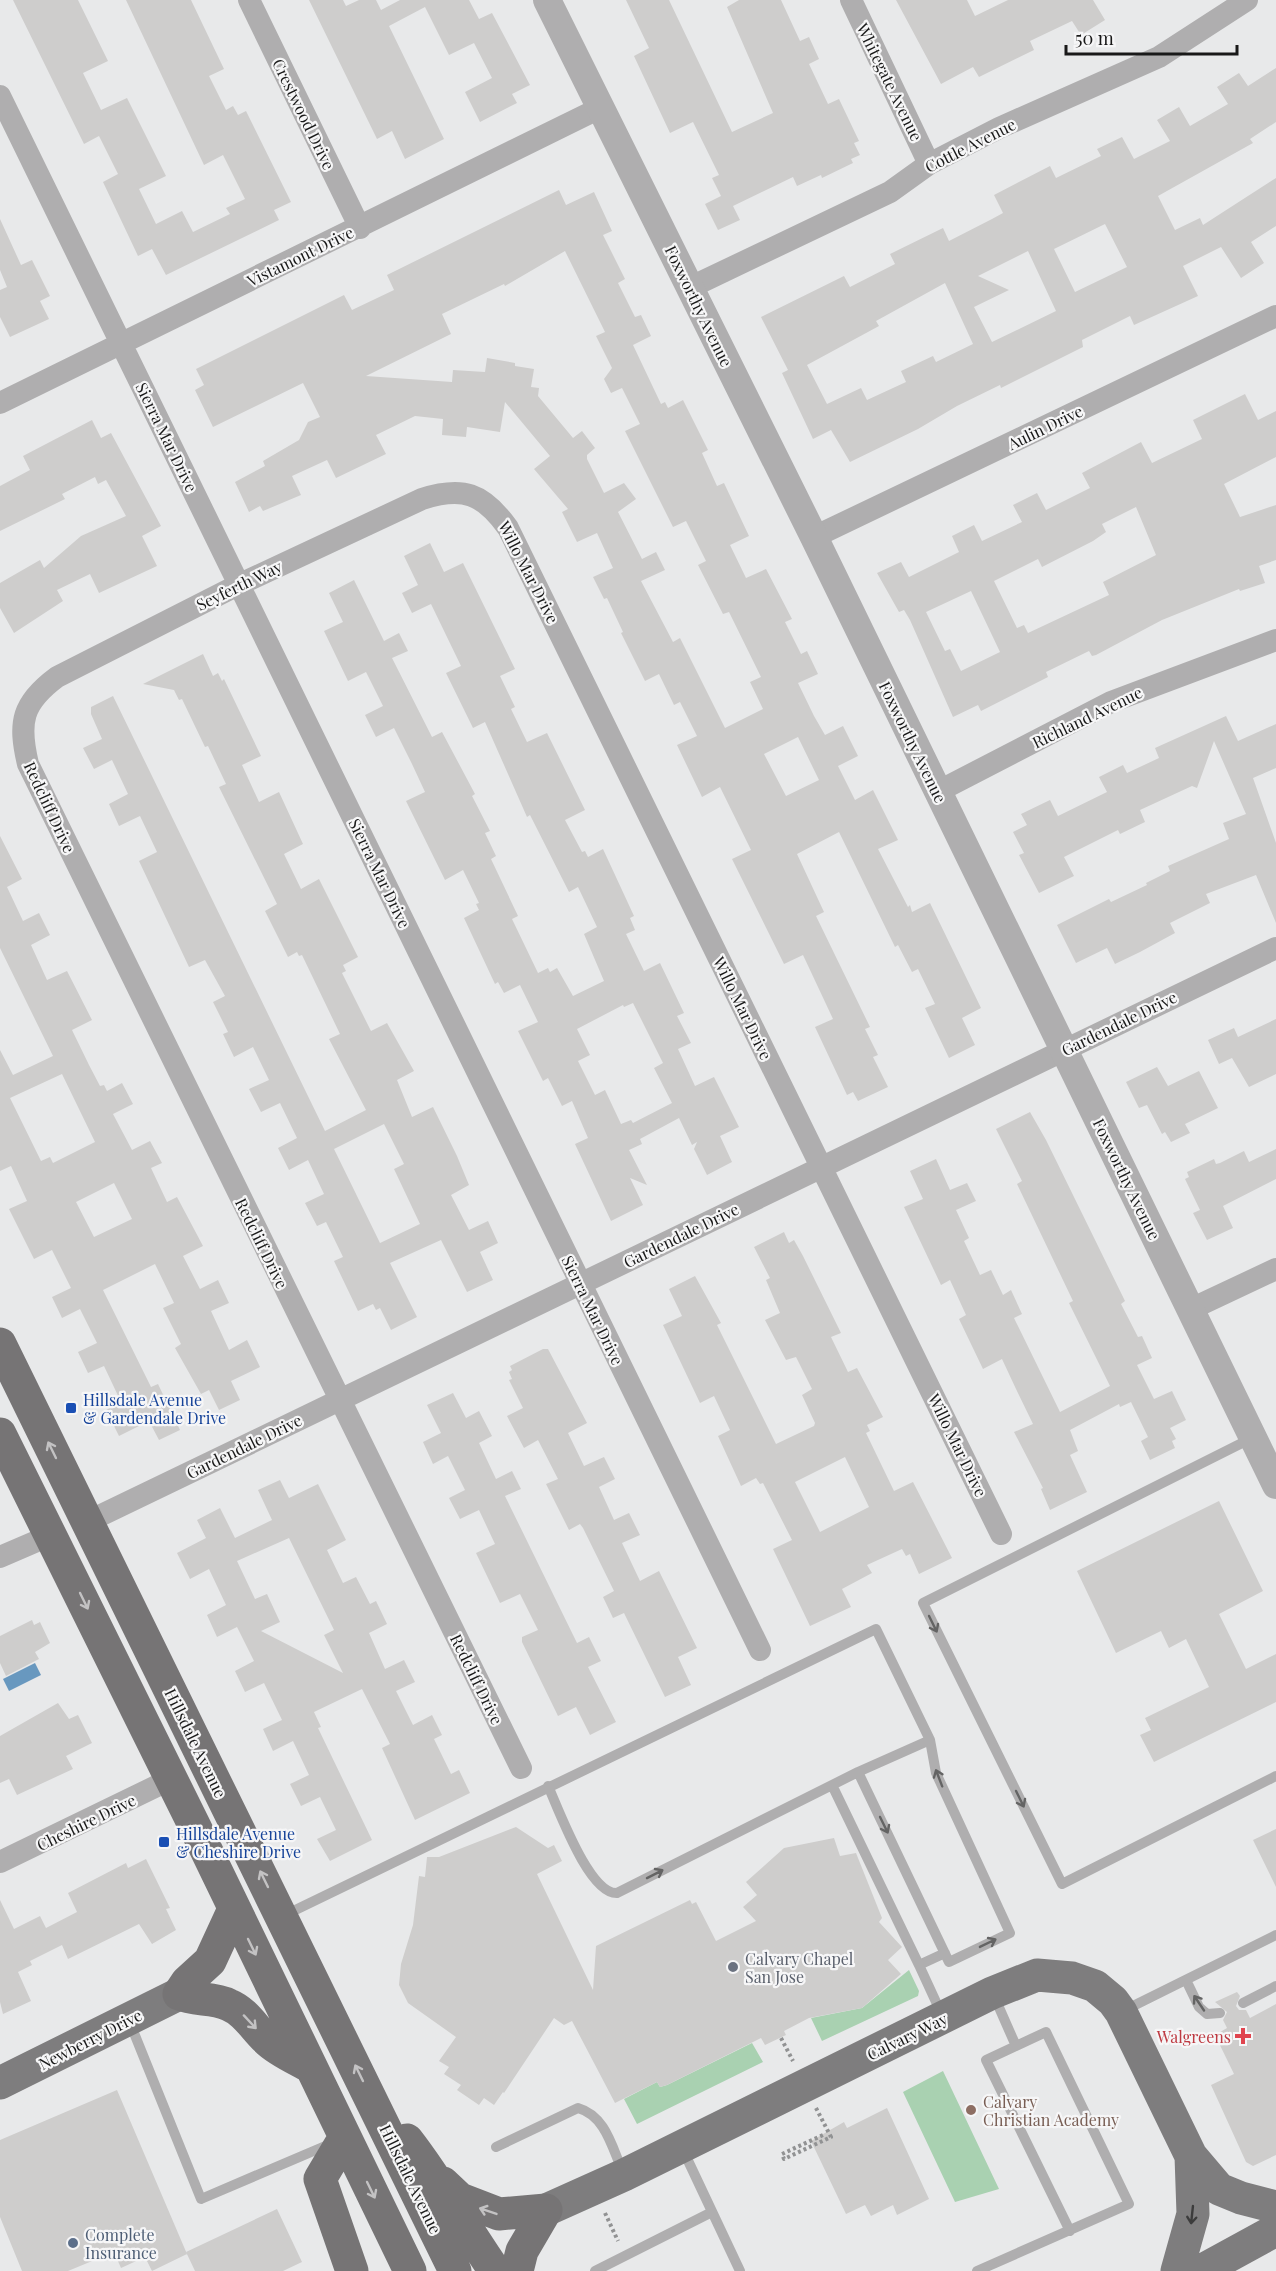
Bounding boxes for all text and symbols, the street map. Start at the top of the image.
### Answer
scale bar [1066,18,1237,56]
street label: Whitegate Avenue [852,19,928,144]
text: 50 m [1075,26,1114,50]
street label: Crestwood Drive [268,55,340,173]
street label: Cottle Avenue [921,113,1019,177]
street label: Vistamont Drive [242,221,357,291]
street label: Foxworthy Avenue [661,242,737,370]
street label: Sierra Mar Drive [131,379,203,495]
street label: Aulin Drive [1003,400,1086,455]
street label: Willo Mar Drive [494,516,564,627]
street label: Seyferth Way [193,555,285,615]
street label: Foxworthy Avenue [875,678,951,806]
street label: Richland Avenue [1029,681,1145,753]
street label: Redcliff Drive [20,758,80,856]
street label: Sierra Mar Drive [344,815,416,931]
street label: Willo Mar Drive [709,952,777,1063]
street label: Gardendale Drive [1058,986,1180,1060]
street label: Foxworthy Avenue [1089,1115,1165,1243]
street label: Redcliff Drive [231,1194,293,1292]
street label: Gardendale Drive [620,1198,742,1272]
street label: Sierra Mar Drive [557,1252,629,1368]
place label: Hillsdale Avenue & Gardendale Drive [83,1389,226,1428]
street label: Willo Mar Drive [924,1389,992,1500]
marker: Hillsdale Avenue & Gardendale Drive [64,1401,78,1415]
street label: Gardendale Drive [183,1409,305,1483]
one-way arrow [46,1442,57,1460]
one-way arrow [79,1592,90,1610]
one-way arrow [928,1615,940,1633]
street label: Redcliff Drive [446,1630,508,1728]
street label: Hillsdale Avenue [160,1685,232,1801]
one-way arrow [933,1769,944,1787]
street label: Cheshire Drive [33,1789,139,1855]
one-way arrow [1015,1789,1026,1807]
one-way arrow [878,1815,890,1833]
place label: Hillsdale Avenue & Cheshire Drive [176,1823,301,1862]
marker: Hillsdale Avenue & Cheshire Drive [157,1835,171,1849]
one-way arrow [646,1867,664,1879]
one-way arrow [257,1871,269,1889]
one-way arrow [247,1937,259,1955]
one-way arrow [978,1937,996,1949]
place label: Calvary Chapel San Jose [745,1948,854,1987]
marker: Calvary Chapel San Jose [726,1960,740,1974]
one-way arrow [1193,1996,1205,2012]
street label: Newberry Drive [35,2004,145,2074]
street label: Calvary Way [863,2007,951,2065]
one-way arrow [243,2014,257,2029]
place label: Walgreens [1156,2026,1231,2047]
marker: Walgreens [1236,2029,1250,2043]
one-way arrow [353,2065,365,2083]
place label: Calvary Christian Academy [983,2091,1119,2130]
marker: Calvary Christian Academy [964,2103,978,2117]
street label: Hillsdale Avenue [375,2121,447,2237]
one-way arrow [365,2181,377,2199]
one-way arrow [479,2204,498,2215]
one-way arrow [1186,2204,1197,2224]
place label: Complete Insurance [85,2224,157,2263]
marker: Complete Insurance [66,2236,80,2250]

